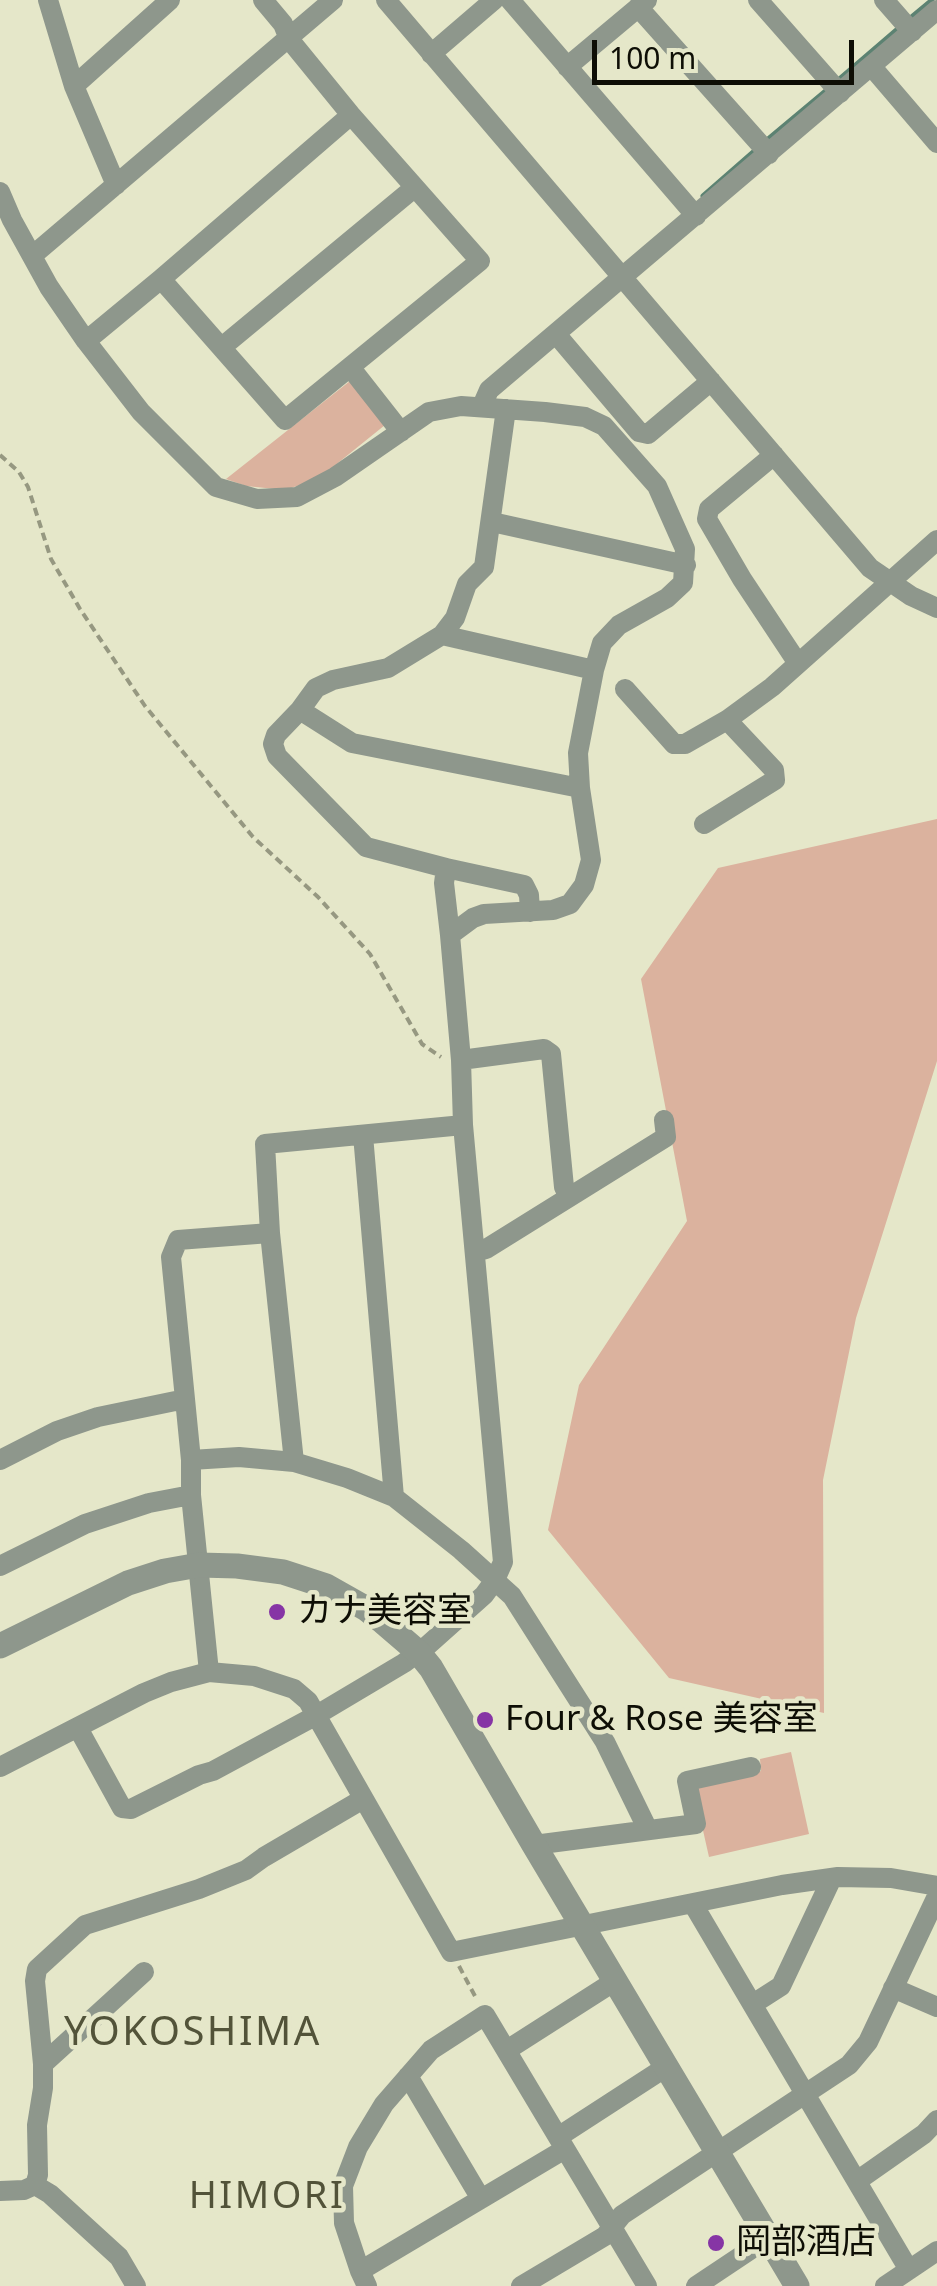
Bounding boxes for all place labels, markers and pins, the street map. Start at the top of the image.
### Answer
place label: カナ美容室 [297,1591,472,1633]
marker: カナ美容室 [266,1601,288,1623]
place label: Four & Rose 美容室 [505,1699,818,1741]
marker: Four & Rose 美容室 [474,1709,496,1731]
place label: 岡部酒店 [736,2222,876,2264]
marker: 岡部酒店 [705,2232,727,2254]

